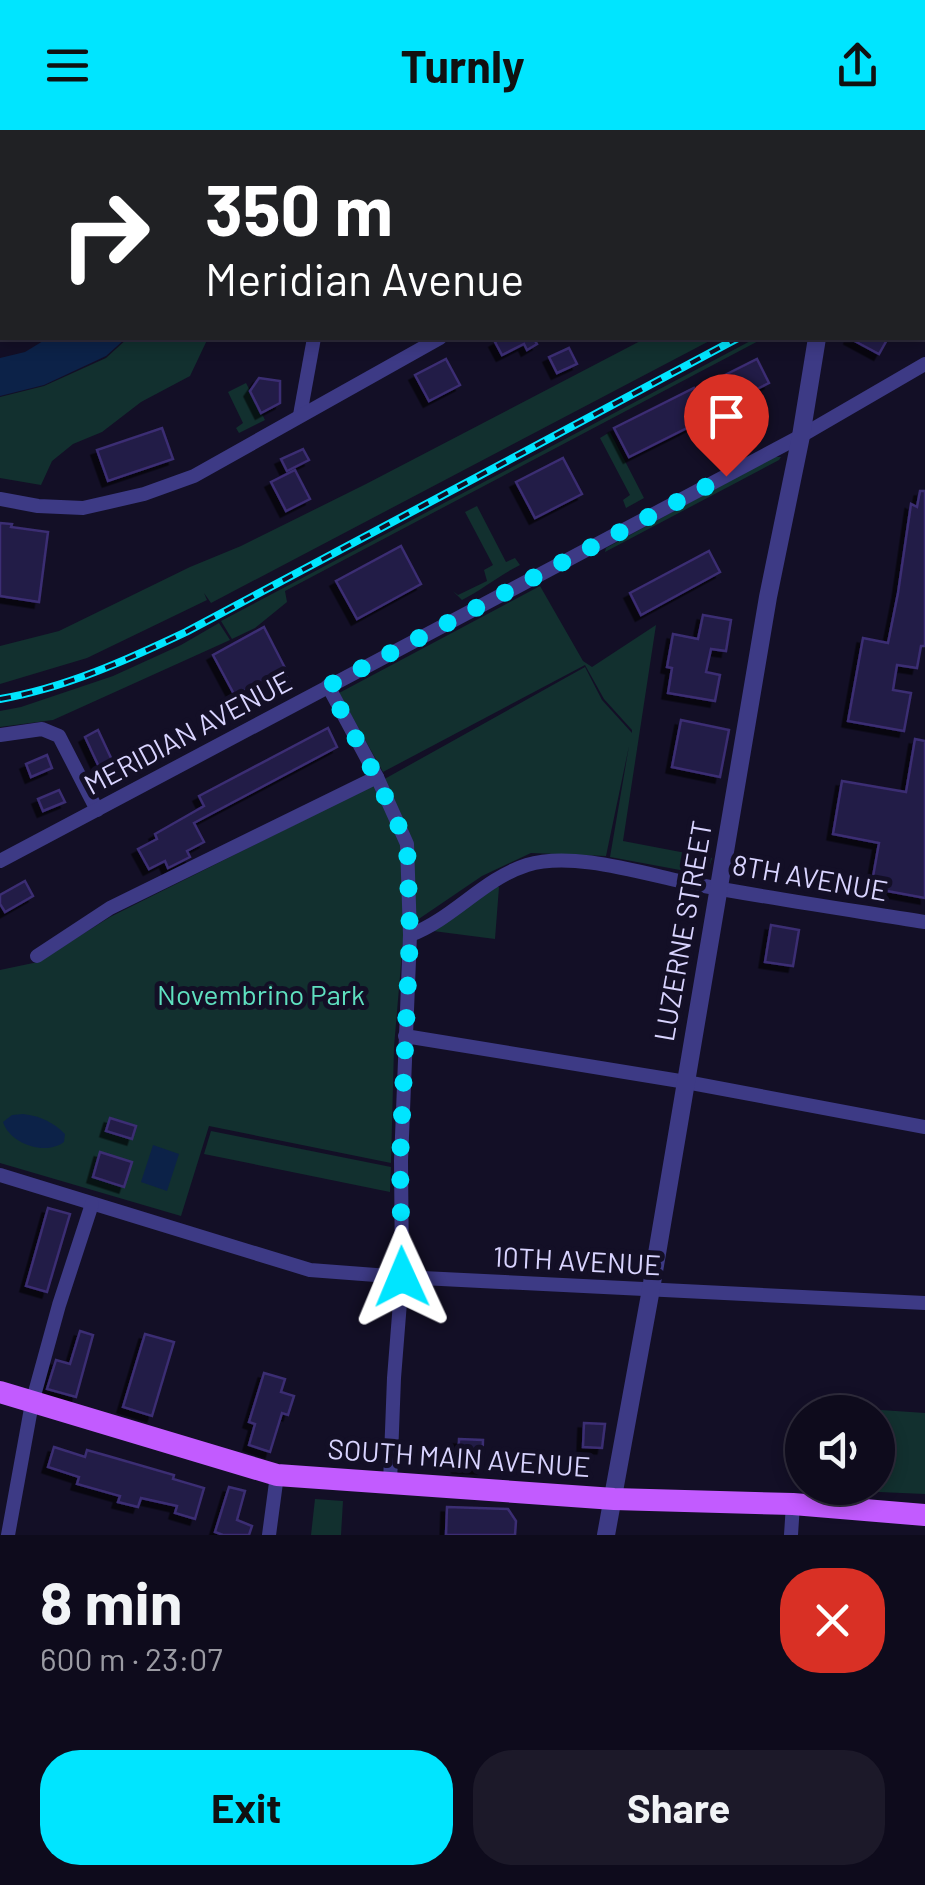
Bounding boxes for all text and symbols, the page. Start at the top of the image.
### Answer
icon: menu [40,38,95,93]
text: Turnly [400,38,525,92]
icon: share [830,38,885,93]
text: 350 m [205,166,393,250]
icon: right [40,170,170,300]
text: Meridian Avenue [205,251,524,305]
pin [684,374,769,477]
icon: arrive [699,389,754,444]
street label: MERIDIAN AVENUE [78,663,297,801]
street label: LUZERNE STREET [646,818,718,1044]
street label: 8TH AVENUE [730,847,891,907]
park label: Novembrino Park [157,977,365,1011]
position arrow [350,1225,454,1329]
street label: 10TH AVENUE [492,1239,662,1281]
map controls [785,1395,895,1505]
button: sound [785,1395,895,1505]
street label: SOUTH MAIN AVENUE [327,1431,592,1483]
text: 8 min [40,1565,183,1637]
button: close [780,1568,885,1673]
text: 600 m · 23:07 [40,1639,223,1677]
button: Exit [40,1750,453,1865]
button: Share [473,1750,885,1865]

